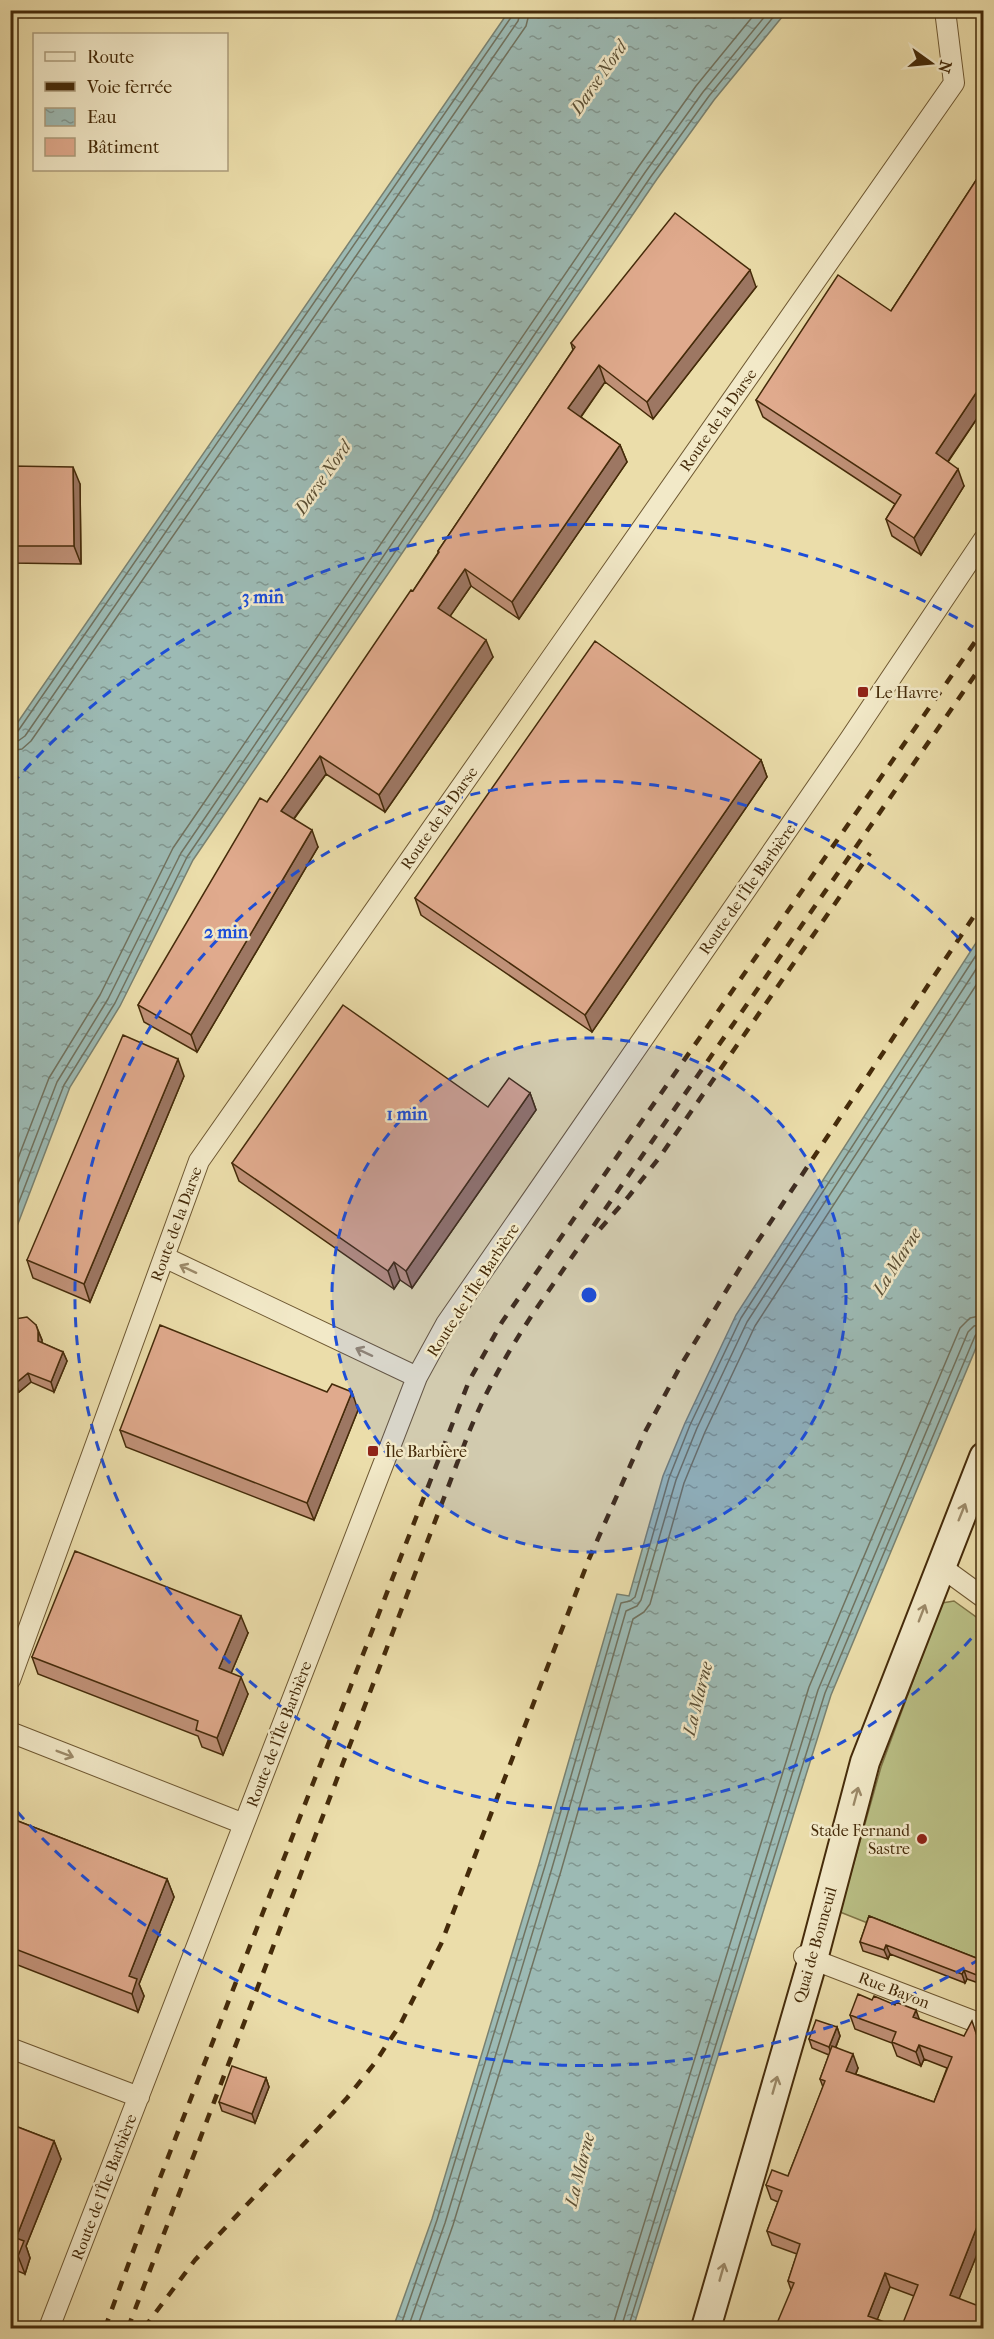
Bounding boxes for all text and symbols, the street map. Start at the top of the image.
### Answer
legend [33,33,228,171]
north arrow [901,33,961,93]
water label: Darse Nord [566,35,634,119]
text: Route [87,47,134,68]
text: N [934,58,956,76]
text: Voie ferrée [86,77,172,98]
text: Eau [87,107,116,128]
text: Bâtiment [87,137,160,158]
street label: Route de la Darse [676,365,761,475]
water label: Darse Nord [290,435,358,519]
text: 3 min [242,587,285,608]
place label: Le Havre [875,683,939,702]
marker: Le Havre [856,685,870,699]
street label: Route de la Darse [397,763,482,873]
street label: Route de l'Île Barbière [694,819,799,958]
text: 2 min [204,922,248,943]
text: 1 min [386,1104,428,1125]
street label: Route de la Darse [146,1164,206,1284]
street label: Route de l'Île Barbière [422,1219,523,1360]
water label: La Marne [867,1224,926,1301]
one-way arrow [179,1262,197,1274]
centre of rings [579,1285,599,1305]
one-way arrow [356,1346,374,1358]
place label: Île Barbière [385,1441,467,1461]
marker: Île Barbière [366,1444,380,1458]
one-way arrow [957,1503,968,1522]
one-way arrow [918,1604,929,1622]
street label: Route de l'Île Barbière [241,1658,316,1810]
water label: La Marne [678,1659,717,1740]
one-way arrow [55,1749,74,1760]
one-way arrow [851,1787,863,1806]
place label: Stade Fernand Sastre [811,1821,910,1858]
marker: Stade Fernand Sastre [915,1832,929,1846]
street label: Quai de Bonneuil [789,1884,841,2005]
street label: Rue Bayon [856,1968,933,2013]
one-way arrow [770,2076,781,2095]
street label: Route de l'Île Barbière [66,2111,141,2263]
water label: La Marne [560,2130,599,2211]
one-way arrow [717,2263,728,2282]

